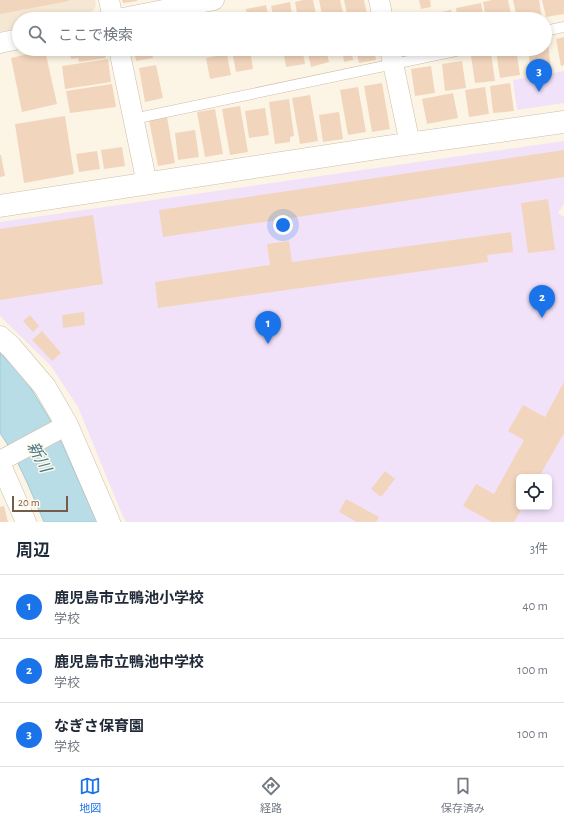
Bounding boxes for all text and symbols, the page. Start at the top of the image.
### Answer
search box [12,12,552,56]
icon: search [26,23,48,45]
text: ここで検索 [58,28,133,43]
pin: 3 [526,59,552,92]
your location [273,215,293,235]
pin: 2 [529,285,555,318]
pin: 1 [255,311,281,344]
water label: 新川 [24,439,55,477]
map controls [516,474,552,510]
button: locate [516,474,552,510]
scale bar [12,494,68,513]
text: 20 m [18,497,39,508]
text: 周辺 [16,542,50,559]
text: 3件 [530,543,548,556]
text: 鹿児島市立鴨池小学校 [54,591,204,606]
text: 1 [27,600,31,613]
text: 40 m [522,600,548,613]
text: 学校 [54,613,80,626]
text: 鹿児島市立鴨池中学校 [54,655,204,670]
text: 2 [26,664,32,677]
text: 100 m [517,664,548,677]
text: 学校 [54,677,80,690]
text: なぎさ保育園 [54,719,144,734]
text: 3 [26,728,32,741]
text: 100 m [517,728,548,741]
text: 学校 [54,741,80,754]
tab: 地図 [79,775,101,815]
tab: 経路 [260,775,282,815]
tab: 保存済み [441,775,485,815]

